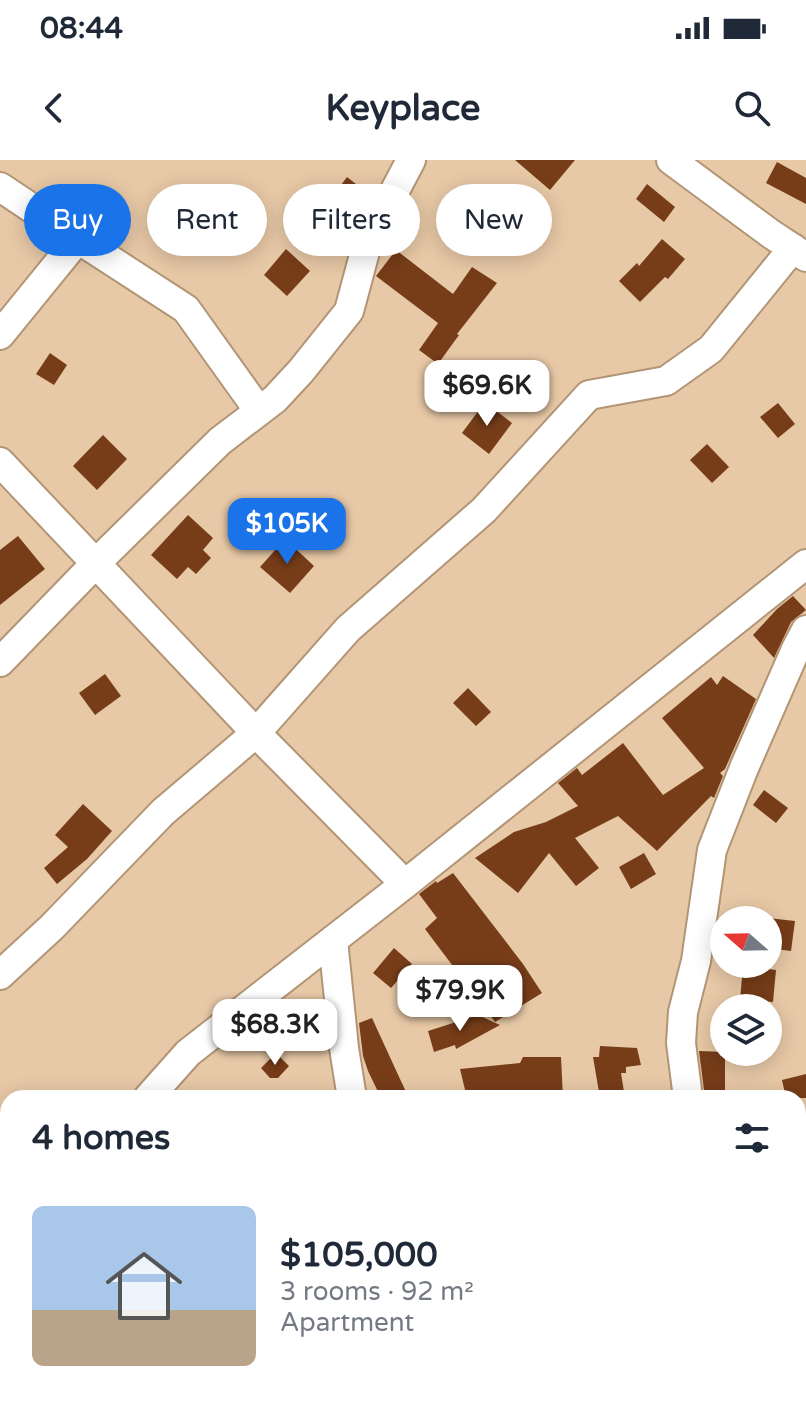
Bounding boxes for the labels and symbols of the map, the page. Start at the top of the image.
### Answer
pin: $69.6K [422,360,552,428]
pin: $105K [231,498,343,566]
north arrow [710,906,782,978]
pin: $79.9K [395,965,525,1033]
pin: $68.3K [210,999,340,1067]

